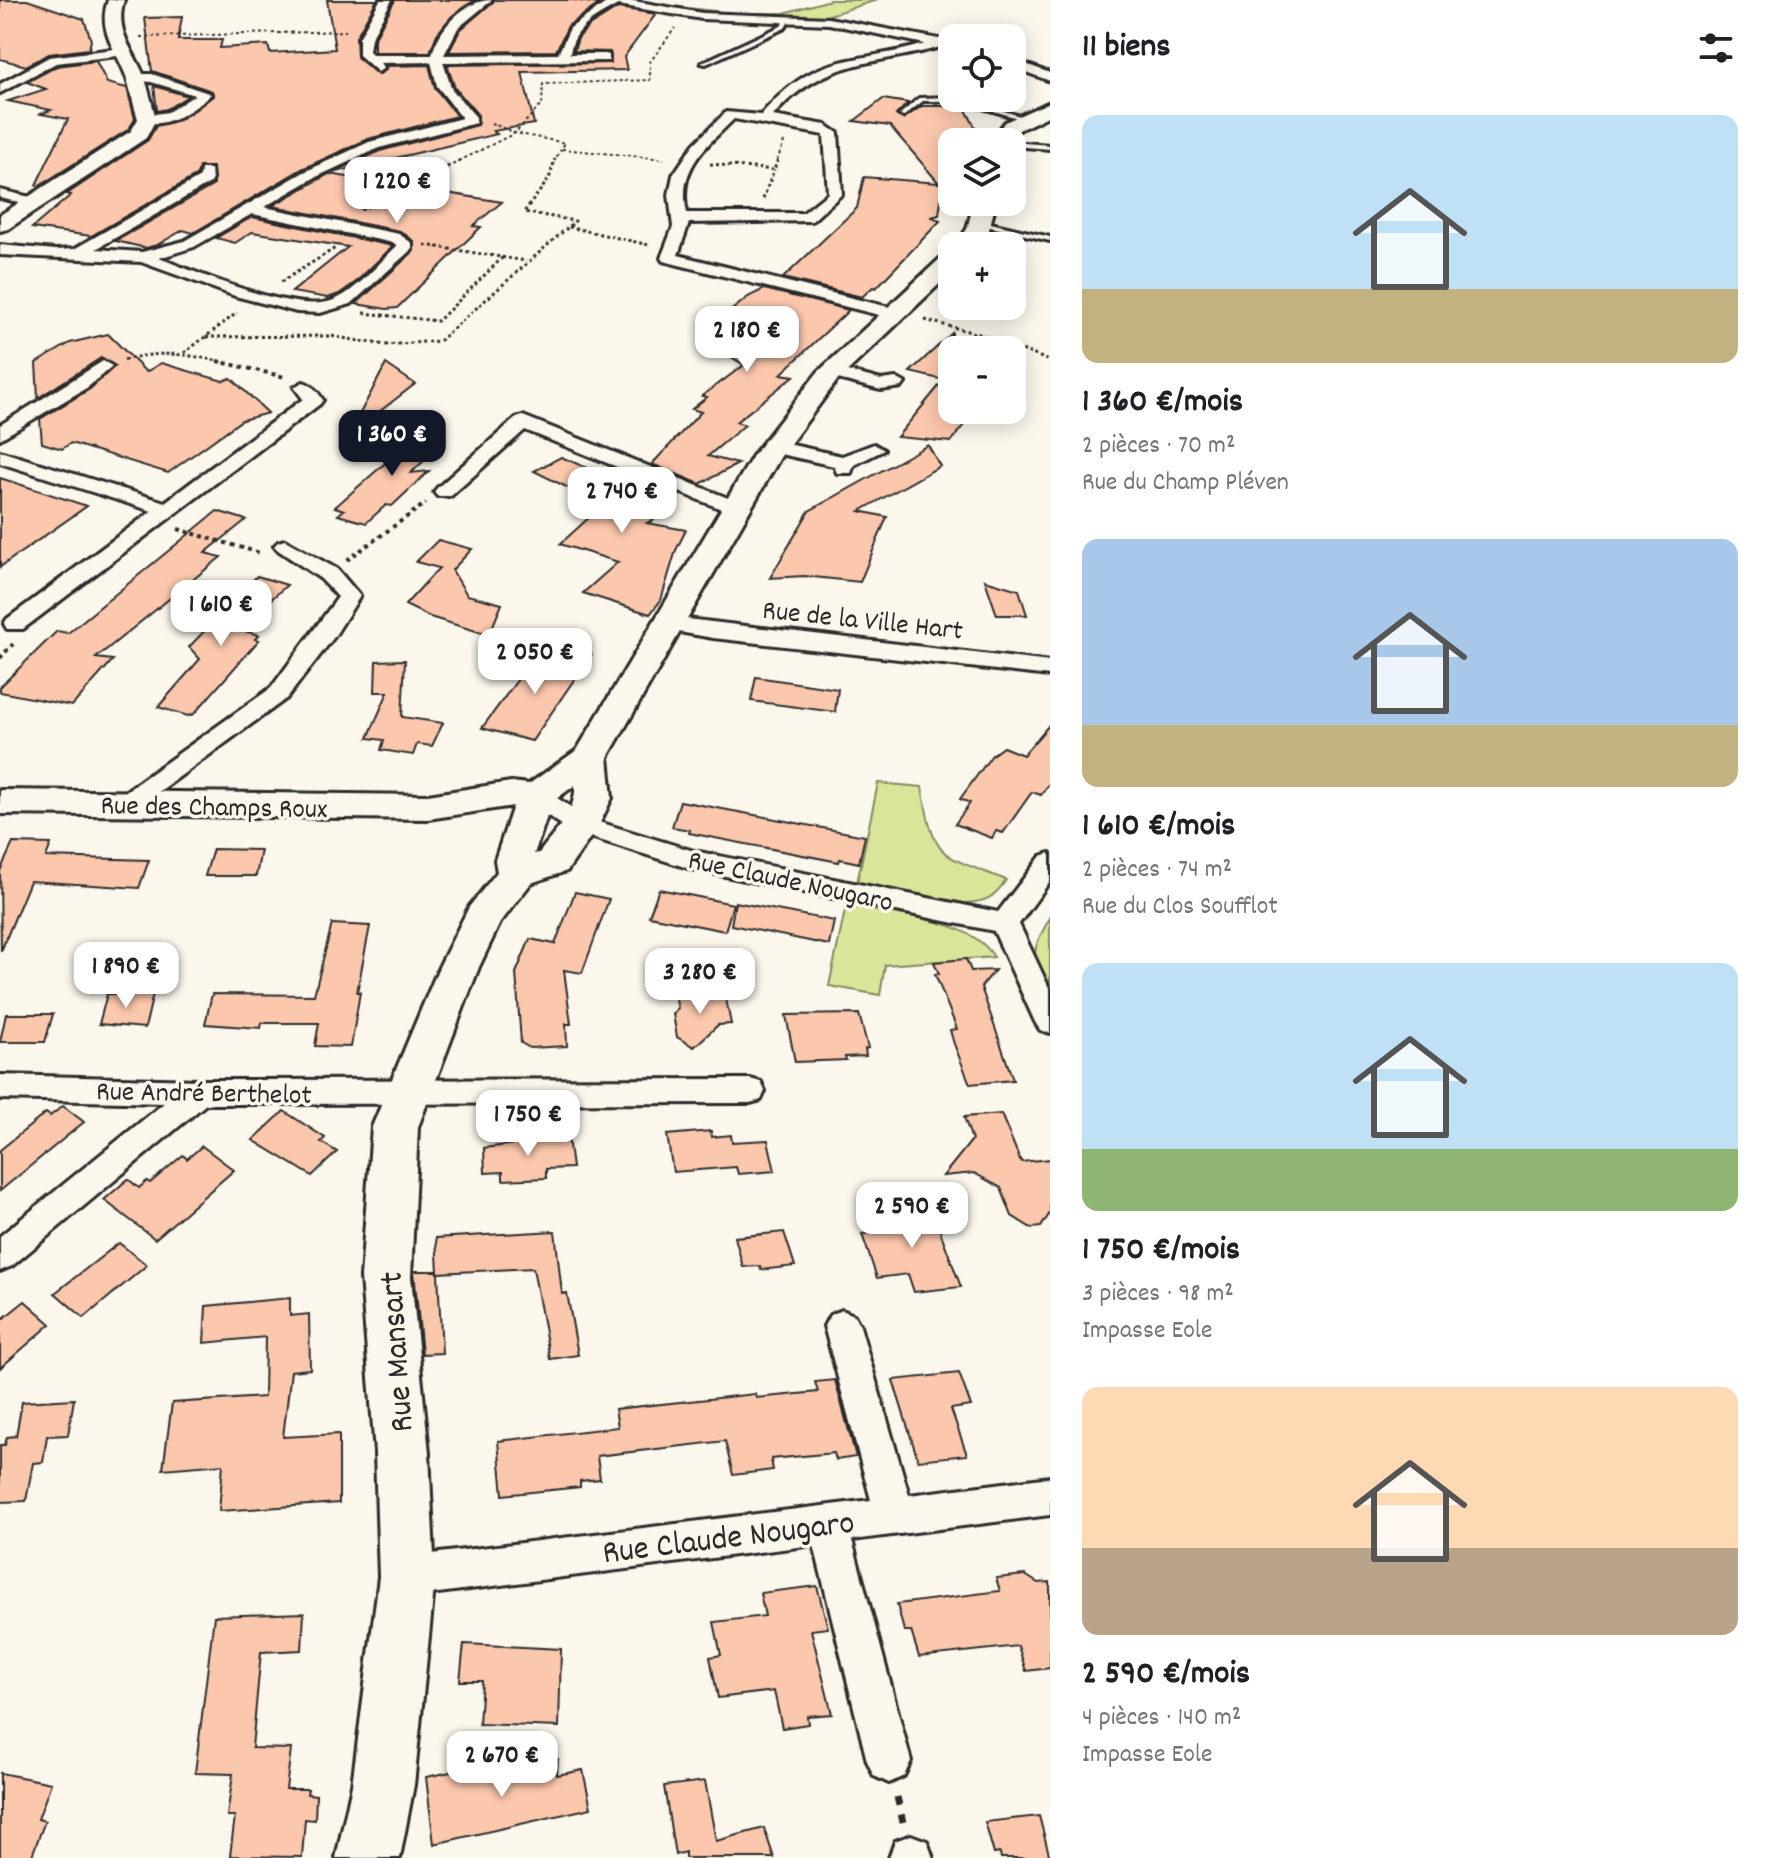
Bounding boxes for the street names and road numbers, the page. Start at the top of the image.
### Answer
street label: Rue de la Ville Hart [760,593,965,653]
street label: Rue des Champs Roux [100,788,328,832]
street label: Rue Claude Nougaro [684,843,896,925]
street label: Rue André Berthelot [96,1074,312,1118]
street label: Rue Mansart [369,1270,430,1434]
street label: Rue Claude Nougaro [600,1501,857,1580]

